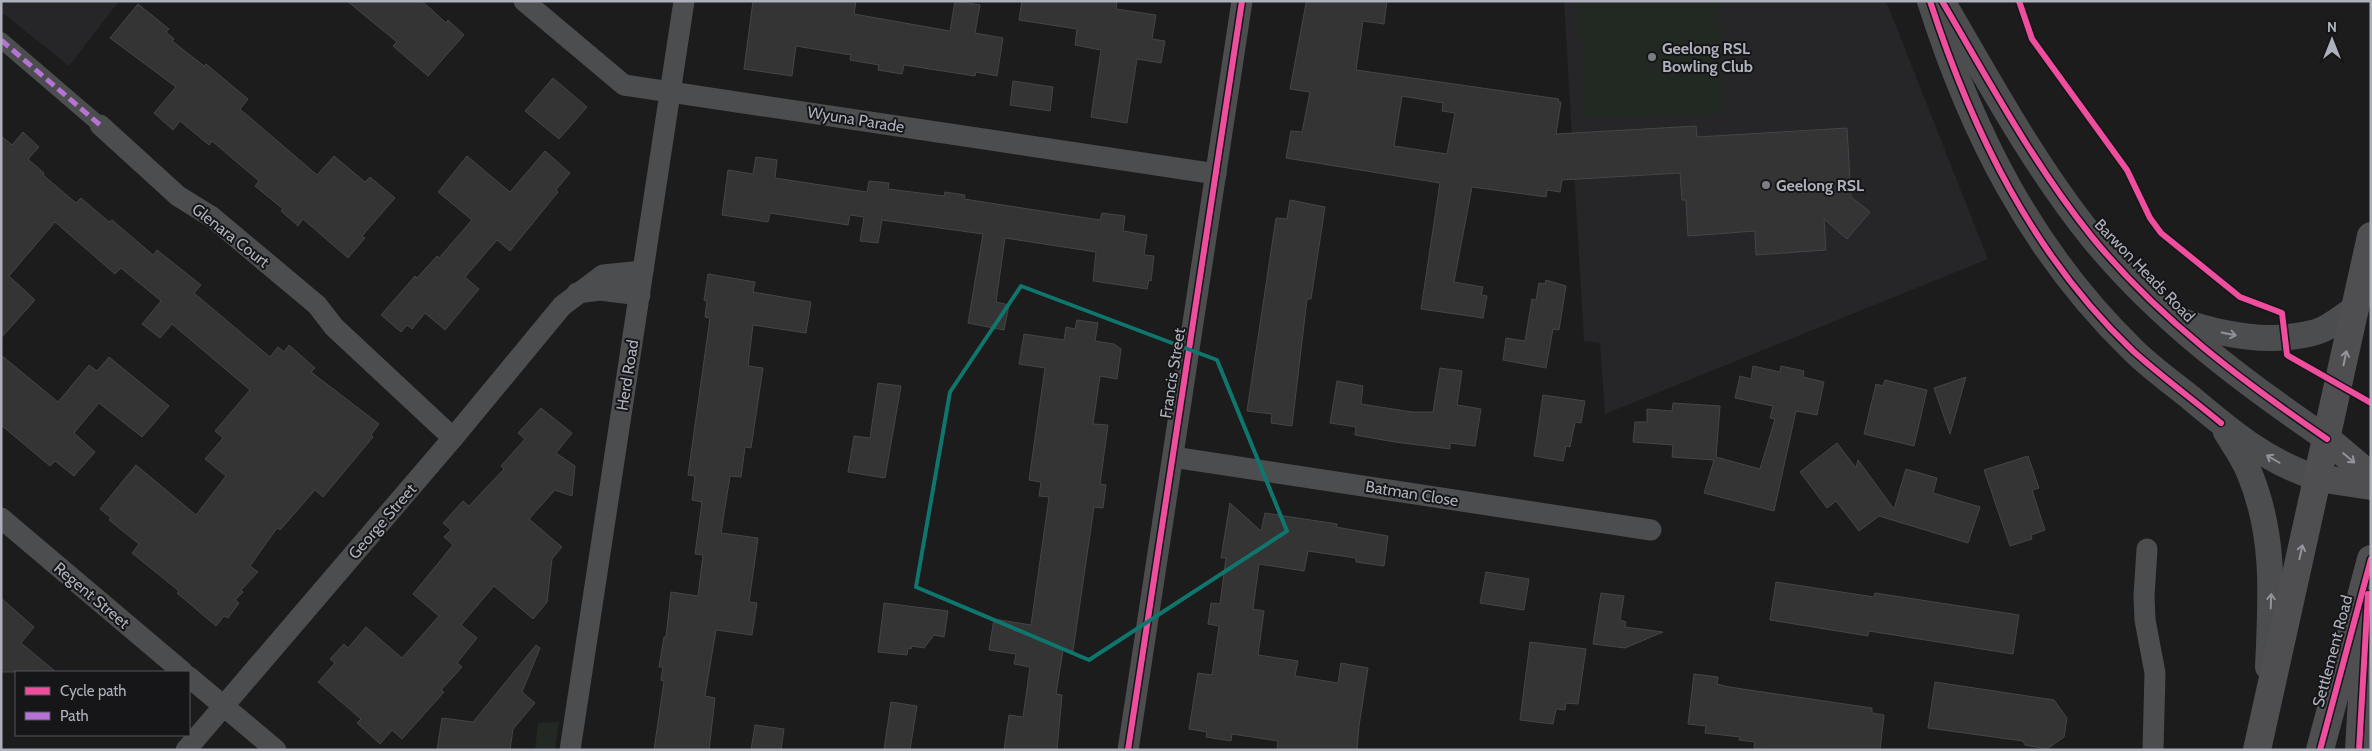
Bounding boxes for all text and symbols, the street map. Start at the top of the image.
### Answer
north arrow [2307,15,2357,65]
text: N [2327,18,2337,36]
place label: Geelong RSL Bowling Club [1662,39,1753,76]
marker: Geelong RSL Bowling Club [1646,51,1658,63]
street label: Wyuna Parade [806,102,906,137]
place label: Geelong RSL [1776,176,1864,195]
marker: Geelong RSL [1760,179,1772,191]
street label: Glenara Court [188,199,274,272]
street label: Barwon Heads Road [2091,215,2199,326]
street label: Francis Street [1156,326,1189,420]
one-way arrow [2221,330,2237,340]
street label: Herd Road [613,338,642,412]
one-way arrow [2341,350,2350,366]
one-way arrow [2342,452,2355,463]
one-way arrow [2266,454,2280,464]
street label: Batman Close [1364,477,1460,510]
street label: George Street [345,479,421,563]
one-way arrow [2297,545,2306,561]
street label: Regent Street [50,558,134,633]
one-way arrow [2266,593,2275,609]
street label: Settlement Road [2308,593,2357,709]
legend [15,671,190,736]
text: Cycle path [60,682,126,700]
text: Path [60,707,89,725]

